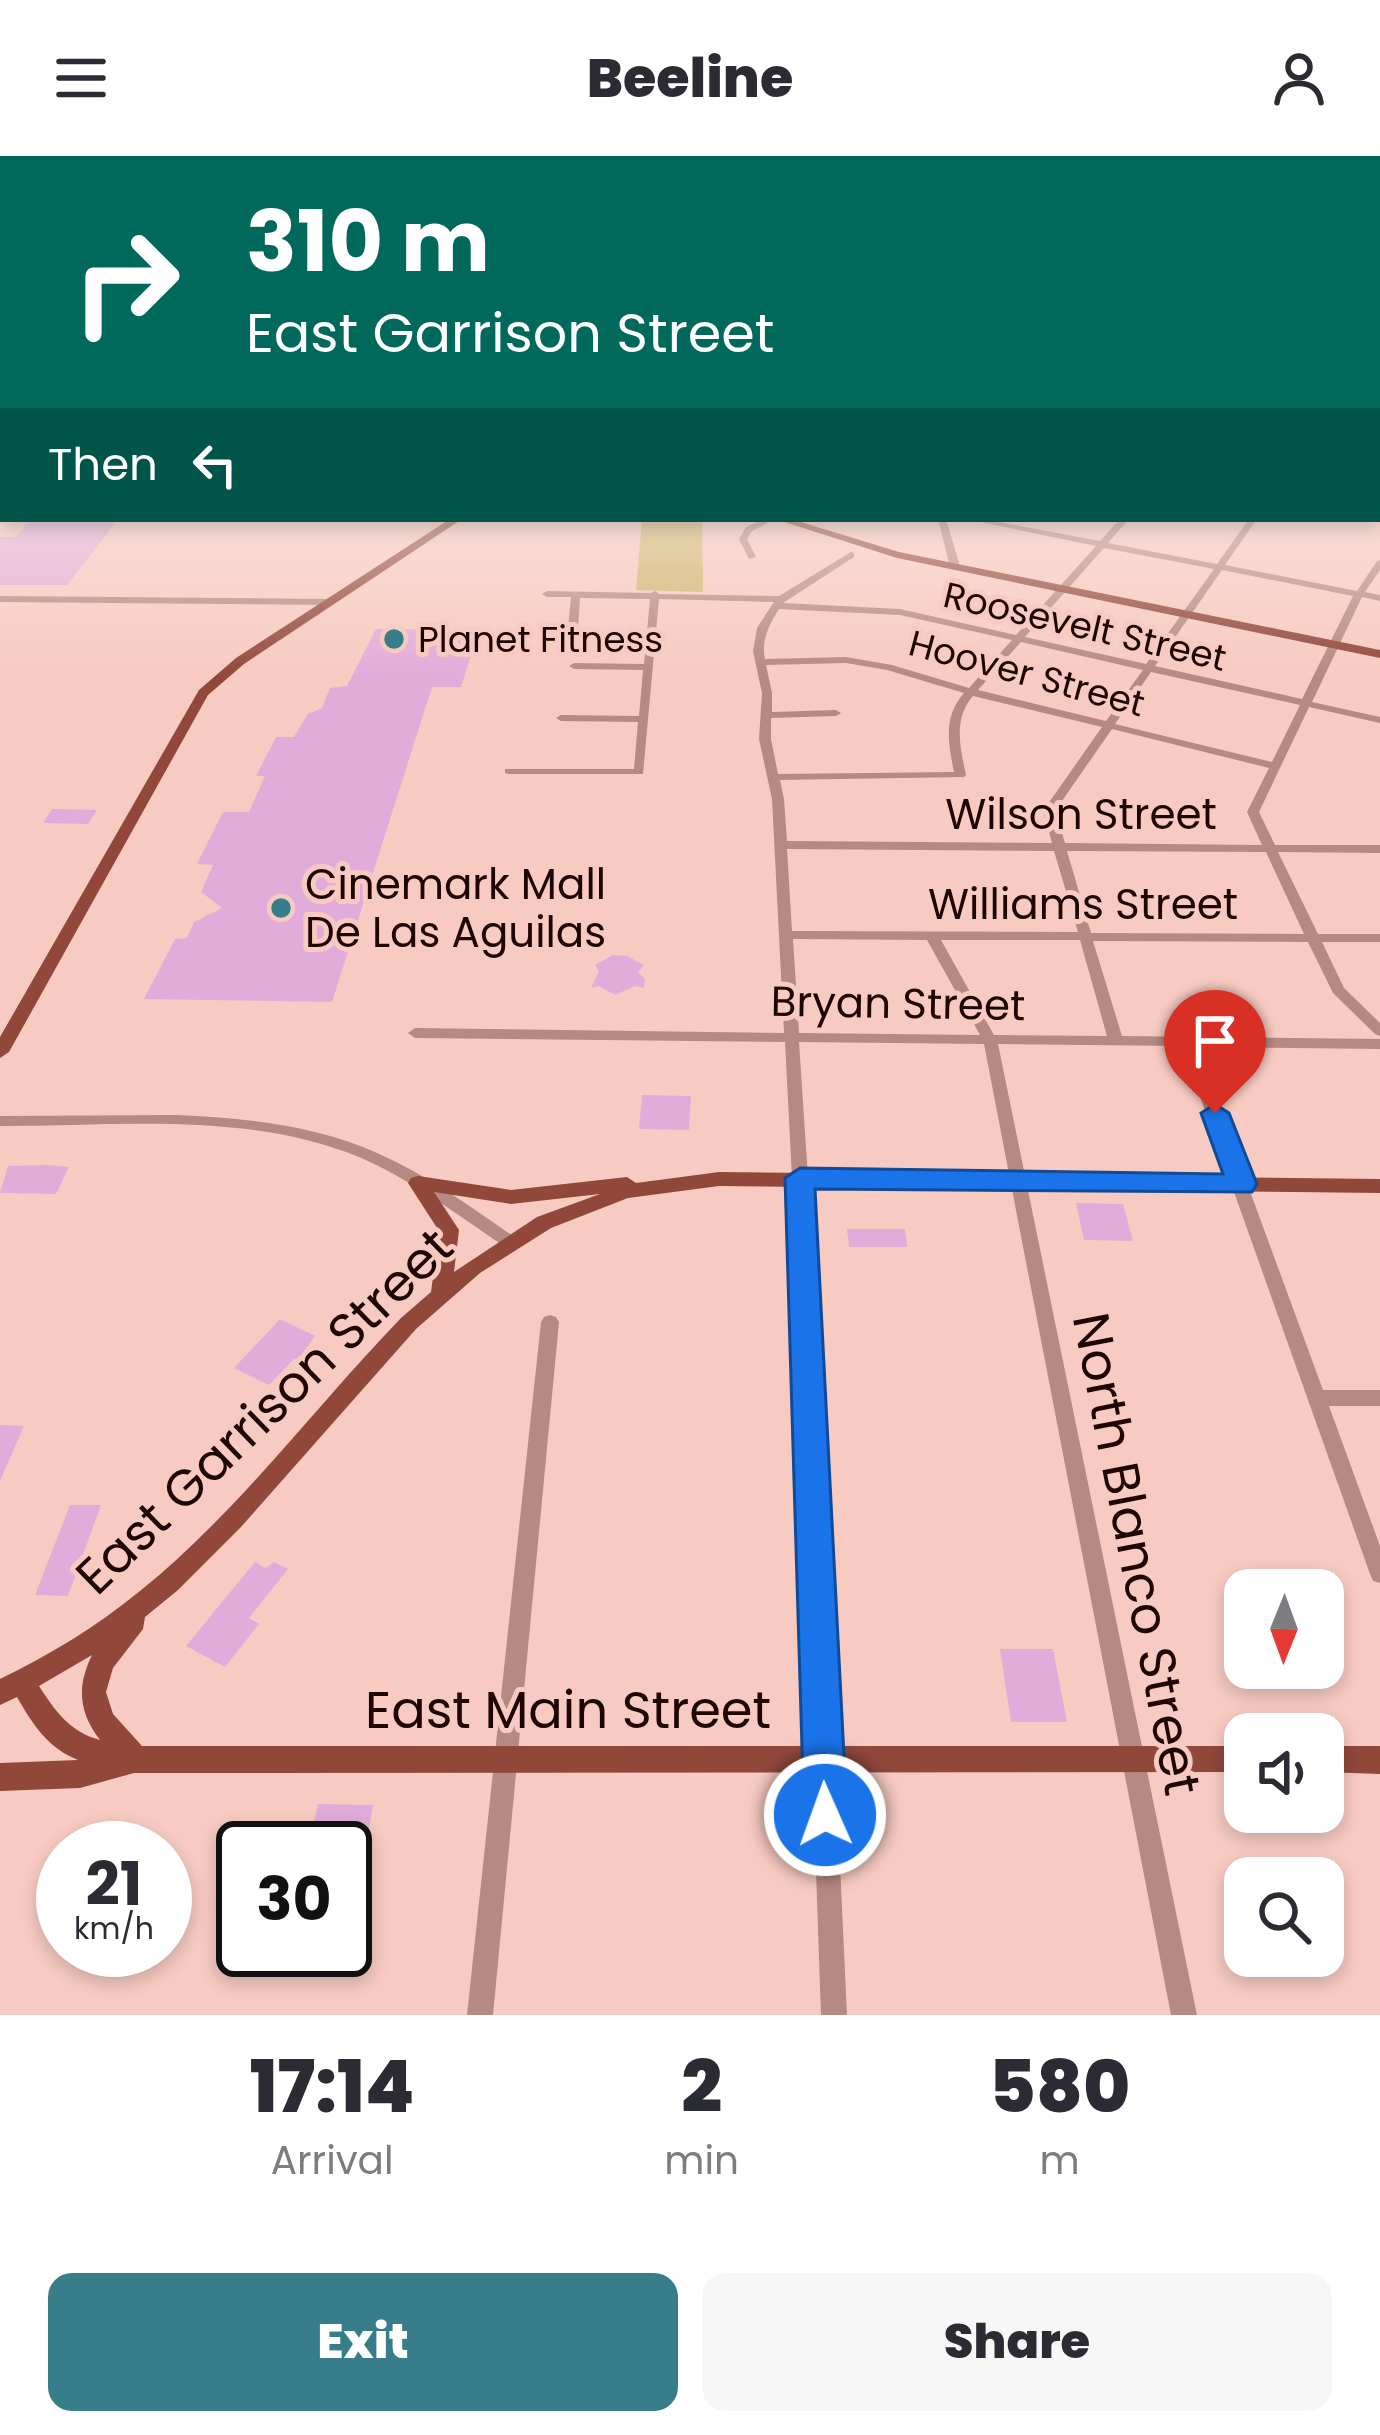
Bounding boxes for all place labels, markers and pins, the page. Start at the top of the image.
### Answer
place label: Planet Fitness [418,614,663,665]
marker: Planet Fitness [381,626,407,652]
place label: Cinemark Mall De Las Aguilas [305,855,606,962]
marker: Cinemark Mall De Las Aguilas [268,895,294,921]
pin [1164,990,1266,1113]

